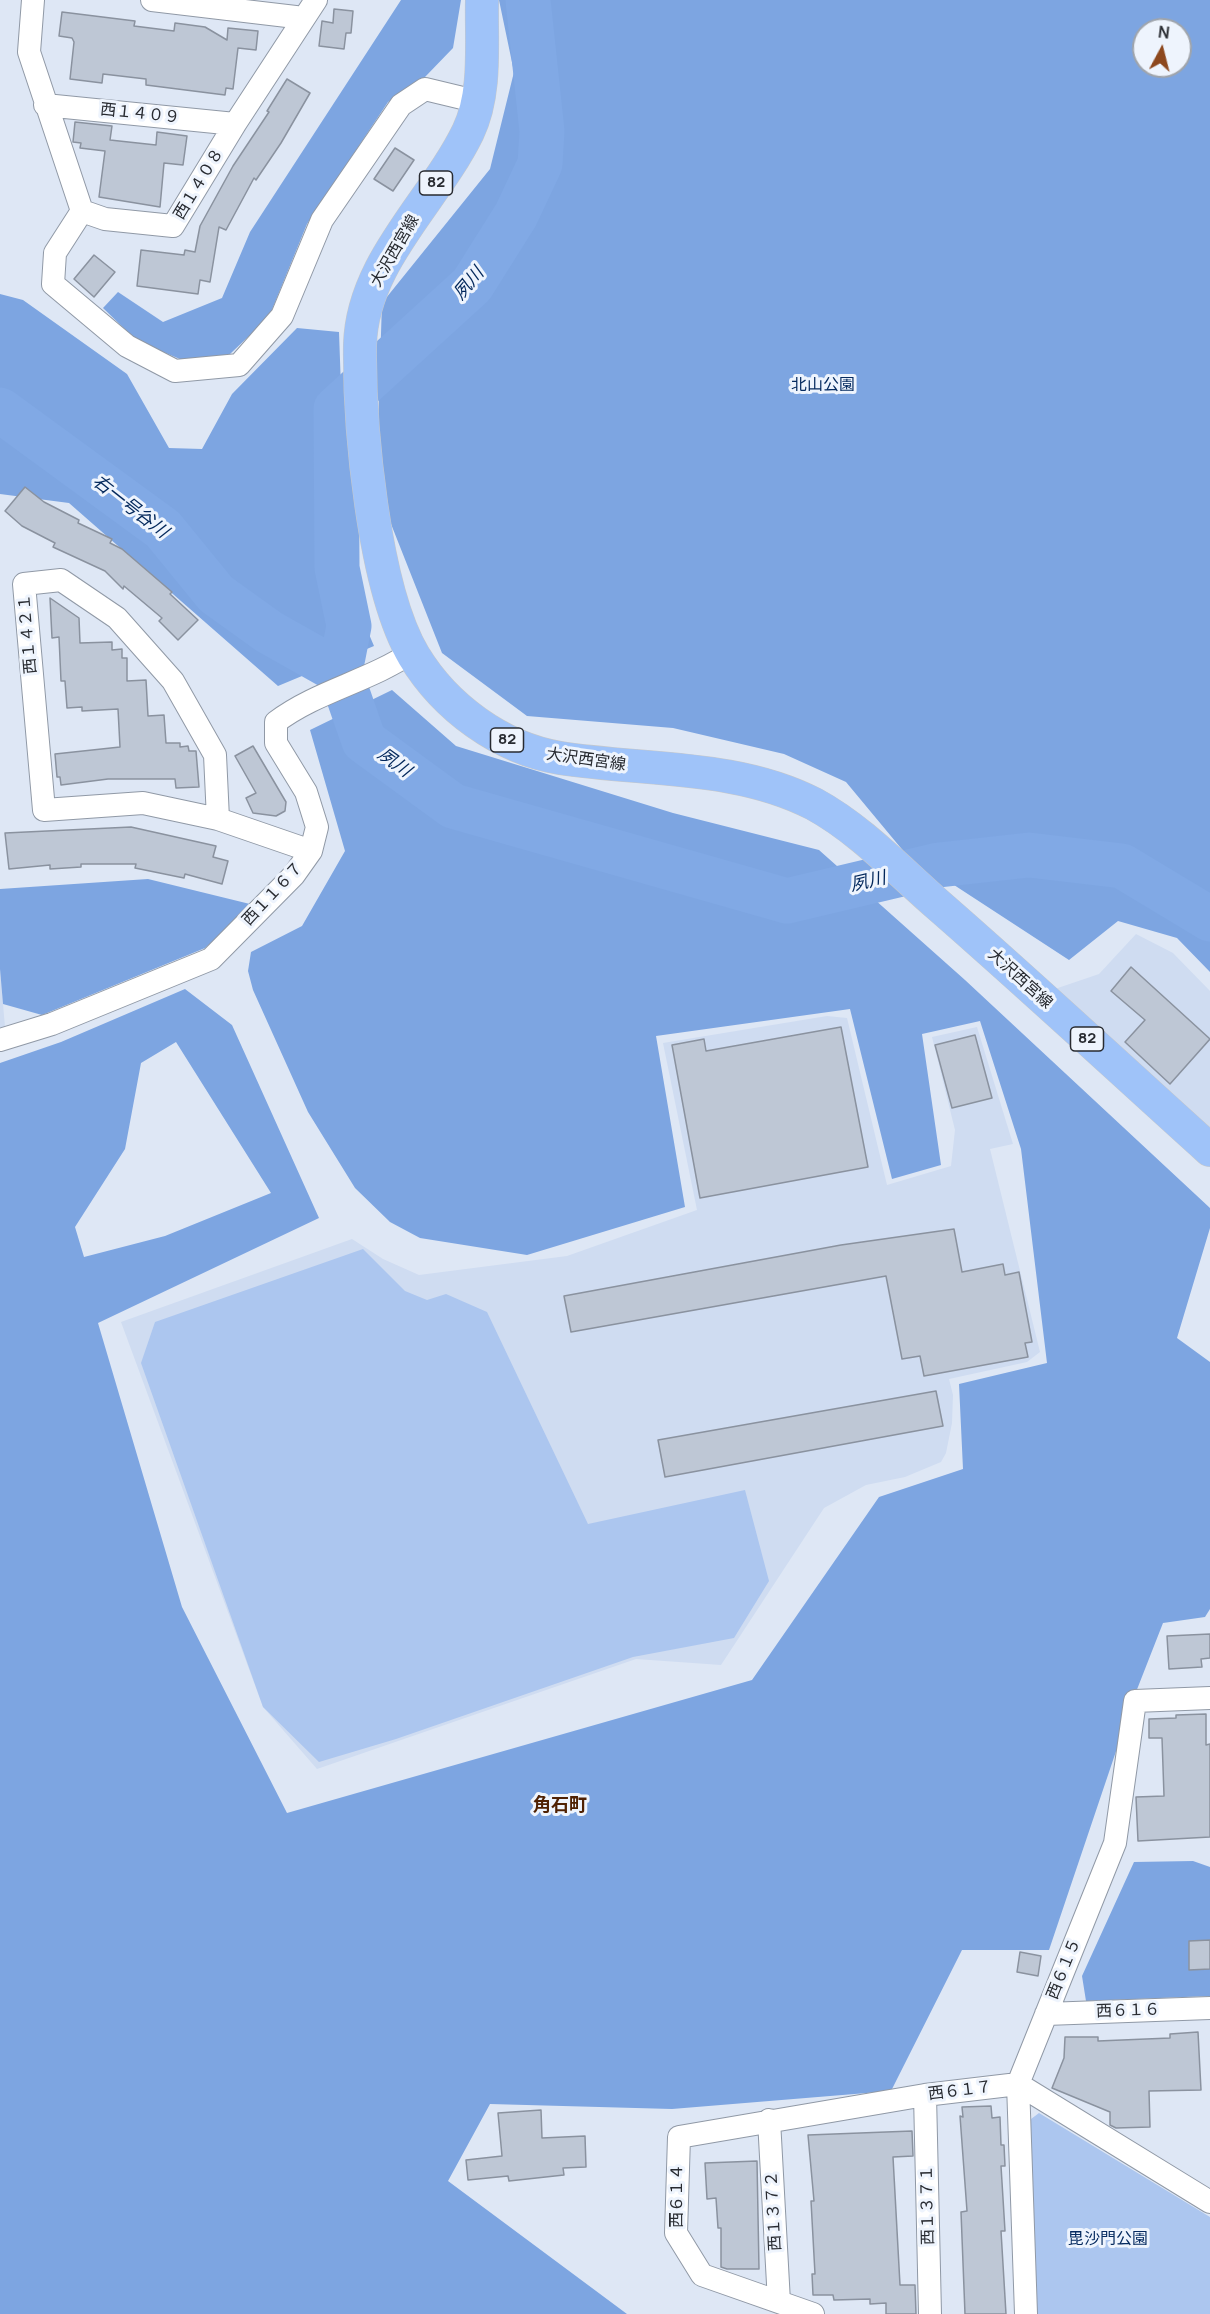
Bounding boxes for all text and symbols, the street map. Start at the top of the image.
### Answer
north arrow [1132,18,1192,78]
text: N [1157,21,1171,44]
street label: 西１４０９ [99,100,181,128]
street label: 西１４０８ [170,145,228,223]
road number: 82 [420,171,452,195]
street label: 大沢西宮線 [367,212,423,290]
water label: 夙川 [449,263,489,305]
park label: 北山公園 [791,376,855,396]
water label: 右一号谷川 [88,471,172,543]
street label: 西１４２１ [15,593,41,675]
road number: 82 [490,728,524,752]
water label: 夙川 [373,744,415,782]
street label: 大沢西宮線 [545,745,627,775]
street label: 西１１６７ [239,858,307,930]
water label: 夙川 [848,867,888,897]
street label: 大沢西宮線 [984,945,1056,1013]
road number: 82 [1070,1027,1104,1051]
district label: 角石町 [533,1795,587,1817]
street label: 西６１５ [1043,1936,1085,2002]
street label: 西６１６ [1096,2000,1160,2022]
street label: 西６１７ [927,2078,993,2104]
street label: 西６１４ [668,2164,688,2228]
street label: 西１３７１ [918,2165,938,2245]
street label: 西１３７２ [762,2171,786,2251]
park label: 毘沙門公園 [1068,2230,1148,2250]

